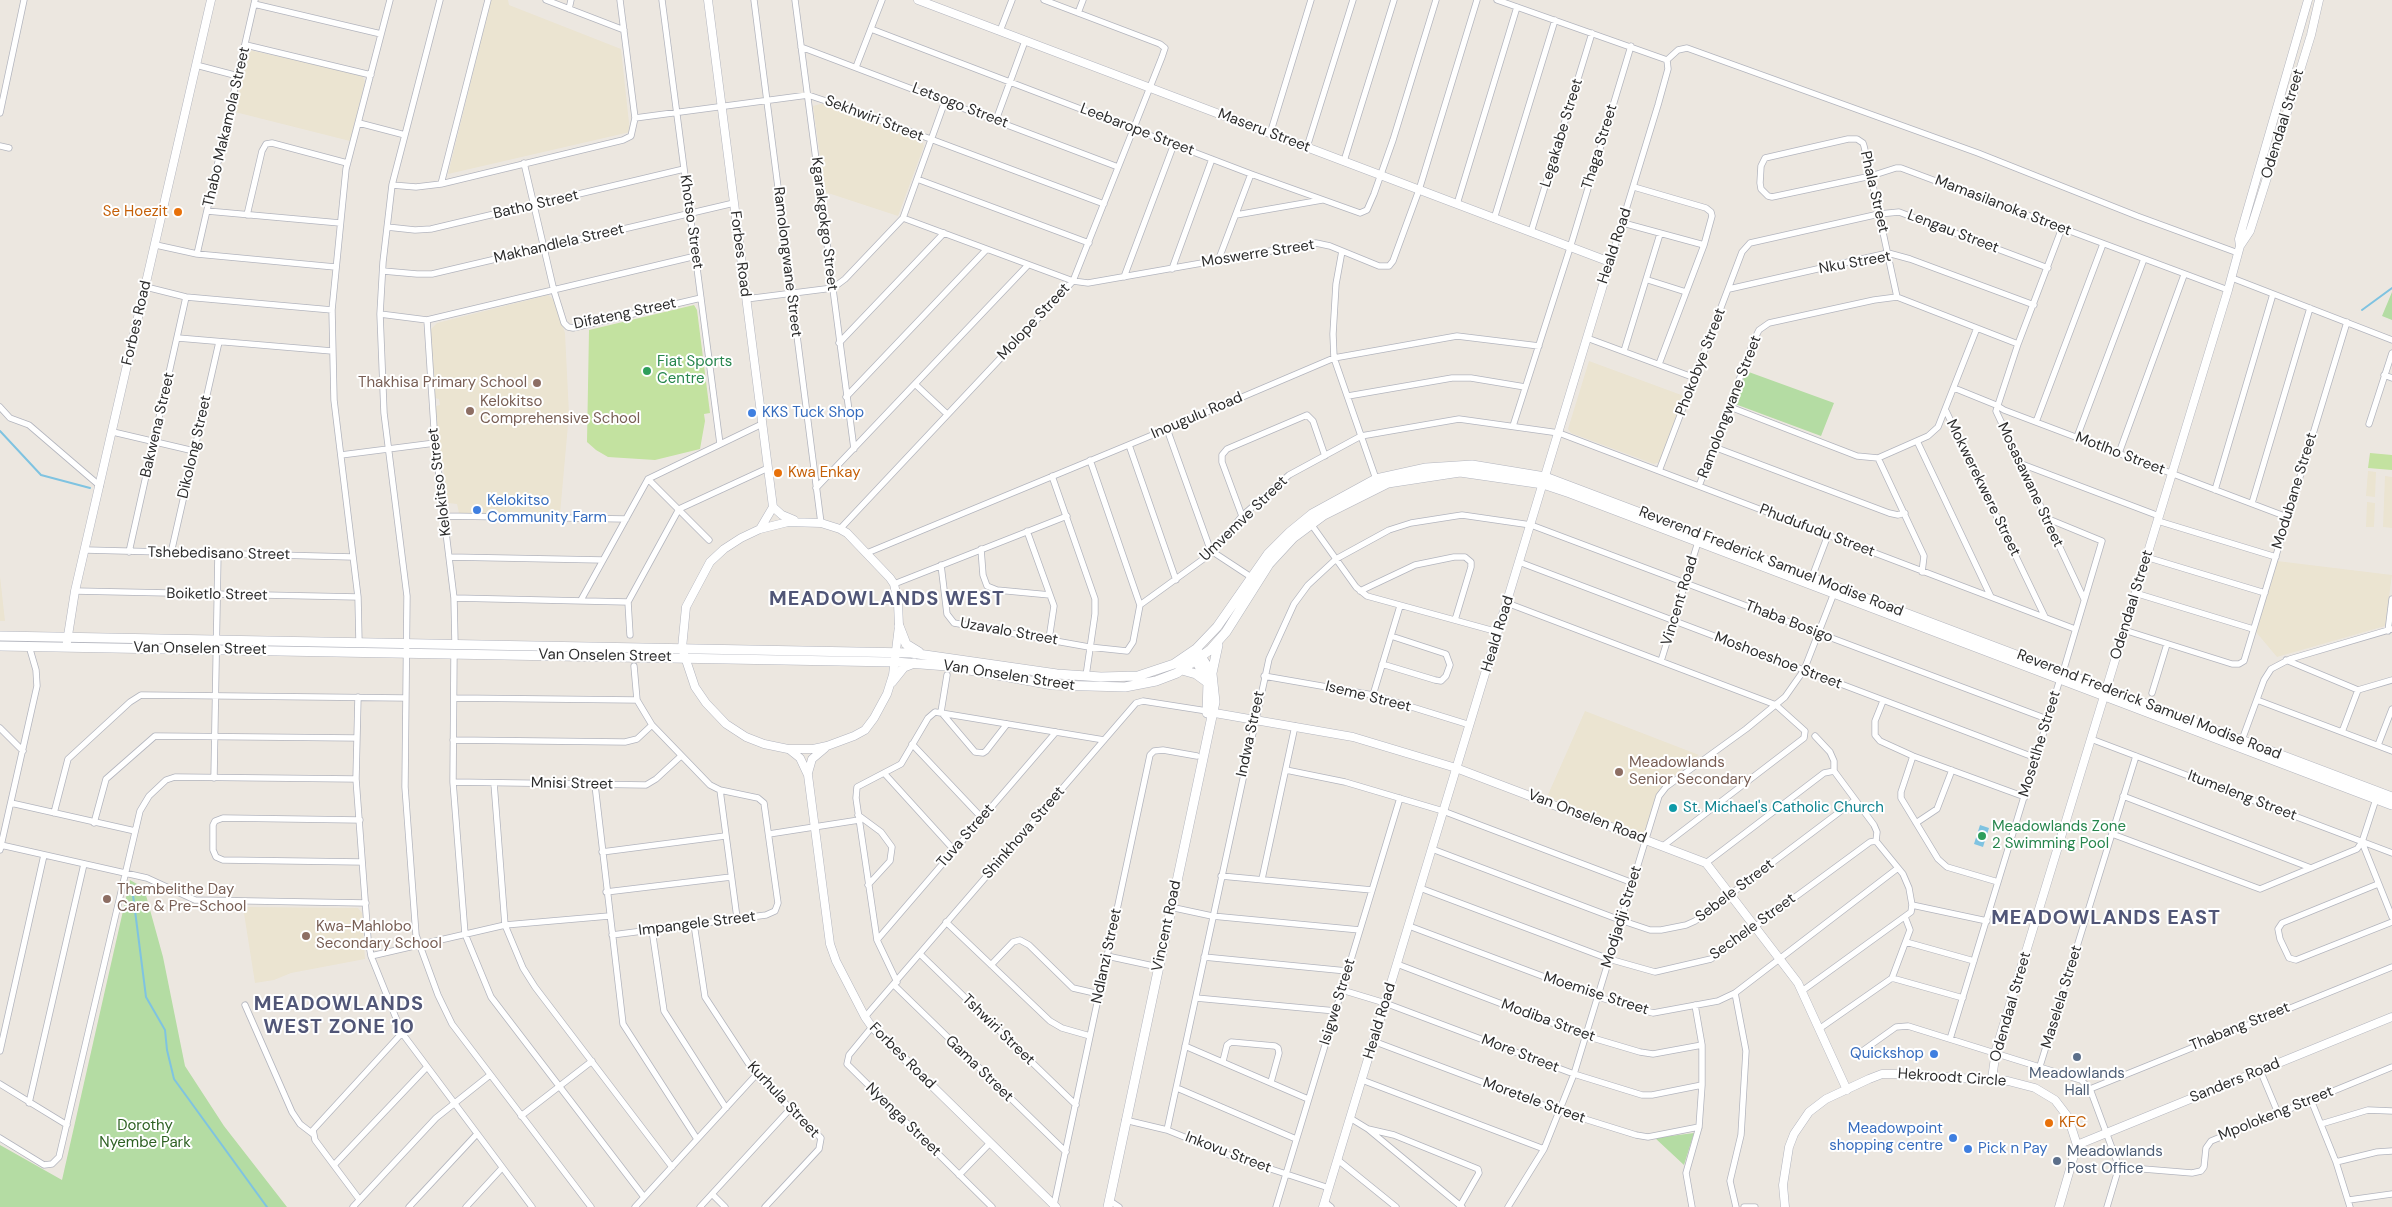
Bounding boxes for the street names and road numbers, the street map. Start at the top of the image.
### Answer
street label: Thabo Makamola Street [200,45,254,209]
street label: Odendaal Street [2258,67,2308,181]
street label: Legakabe Street [1537,76,1587,190]
street label: Letsogo Street [909,79,1011,133]
street label: Sekhwiri Street [822,92,926,146]
street label: Leebarope Street [1077,100,1197,160]
street label: Thaga Street [1578,102,1622,192]
street label: Maseru Street [1215,105,1313,157]
street label: Phala Street [1856,149,1892,235]
street label: Kgarakgokgo Street [807,156,841,292]
street label: Mamasilanoka Street [1932,172,2074,240]
street label: Khotso Street [675,174,707,270]
street label: Batho Street [492,186,580,224]
street label: Ramolongwane Street [769,186,805,338]
street label: Heald Road [1594,206,1636,286]
street label: Lengau Street [1905,206,2001,258]
street label: Forbes Road [726,210,754,298]
street label: Makhandlela Street [492,220,626,268]
street label: Moswerre Street [1200,236,1316,272]
street label: Nku Street [1817,248,1893,278]
street label: Forbes Road [119,279,155,367]
street label: Molope Street [994,280,1074,364]
street label: Difateng Street [572,294,678,334]
street label: Phokobye Street [1672,306,1730,418]
street label: Ramolongwane Street [1694,333,1766,481]
street label: Bakwena Street [137,370,179,480]
street label: Inougulu Road [1149,389,1245,443]
street label: Dikolong Street [174,394,216,500]
street label: Mokwerekwere Street [1942,417,2024,559]
street label: Mosasawane Street [1993,420,2067,550]
street label: Kelokitso Street [424,427,456,537]
street label: Motlho Street [2073,429,2167,479]
street label: Modubane Street [2269,431,2321,551]
street label: Umvemve Street [1196,473,1292,565]
street label: Phudufudu Street [1757,501,1877,561]
street label: Reverend Frederick Samuel Modise Road [1636,503,1906,621]
street label: Tshebedisano Street [148,544,290,564]
street label: Odendaal Street [2107,548,2157,662]
street label: Vincent Road [1658,554,1702,648]
street label: Boiketlo Street [166,585,268,605]
street label: Heald Road [1478,594,1518,674]
street label: Thaba Bosigo [1742,597,1836,647]
street label: Uzavalo Street [959,615,1059,649]
street label: Moshoeshoe Street [1712,628,1844,694]
street label: Van Onselen Street [133,639,267,659]
street label: Van Onselen Street [538,646,672,666]
street label: Reverend Frederick Samuel Modise Road [2014,646,2284,764]
street label: Van Onselen Street [942,657,1076,695]
street label: Iseme Street [1323,678,1413,716]
street label: Indwa Street [1233,689,1269,779]
street label: Mosetlhe Street [2015,689,2065,799]
street label: Itumeleng Street [2185,767,2299,825]
street label: Mnisi Street [531,774,613,794]
street label: Shinkhova Street [979,783,1069,883]
street label: Van Onselen Road [1525,786,1649,848]
street label: Tuva Street [933,800,999,872]
street label: Sebele Street [1692,856,1778,926]
street label: Modjadji Street [1598,864,1646,970]
street label: Vincent Road [1149,879,1185,973]
street label: Sechele Street [1707,890,1799,964]
street label: Ndlanzi Street [1088,907,1126,1005]
street label: Impangele Street [637,908,757,940]
street label: Maselela Street [2038,943,2086,1051]
street label: Odendaal Street [1987,950,2035,1064]
street label: Isigwe Street [1316,957,1360,1047]
street label: Moemise Street [1541,969,1651,1019]
street label: Heald Road [1360,981,1400,1061]
street label: Tshwiri Street [958,991,1038,1069]
street label: Modiba Street [1499,996,1597,1046]
street label: Thabang Street [2187,999,2293,1055]
street label: Forbes Road [865,1019,939,1093]
street label: More Street [1479,1031,1561,1077]
street label: Gama Street [941,1032,1017,1106]
street label: Sanders Road [2187,1055,2283,1107]
street label: Kurhula Street [743,1058,823,1142]
street label: Hekroodt Circle [1897,1065,2007,1091]
street label: Moretele Street [1480,1074,1588,1128]
street label: Nyenga Street [861,1079,945,1161]
street label: Mpolokeng Street [2216,1083,2336,1145]
street label: Inkovu Street [1182,1128,1274,1178]

